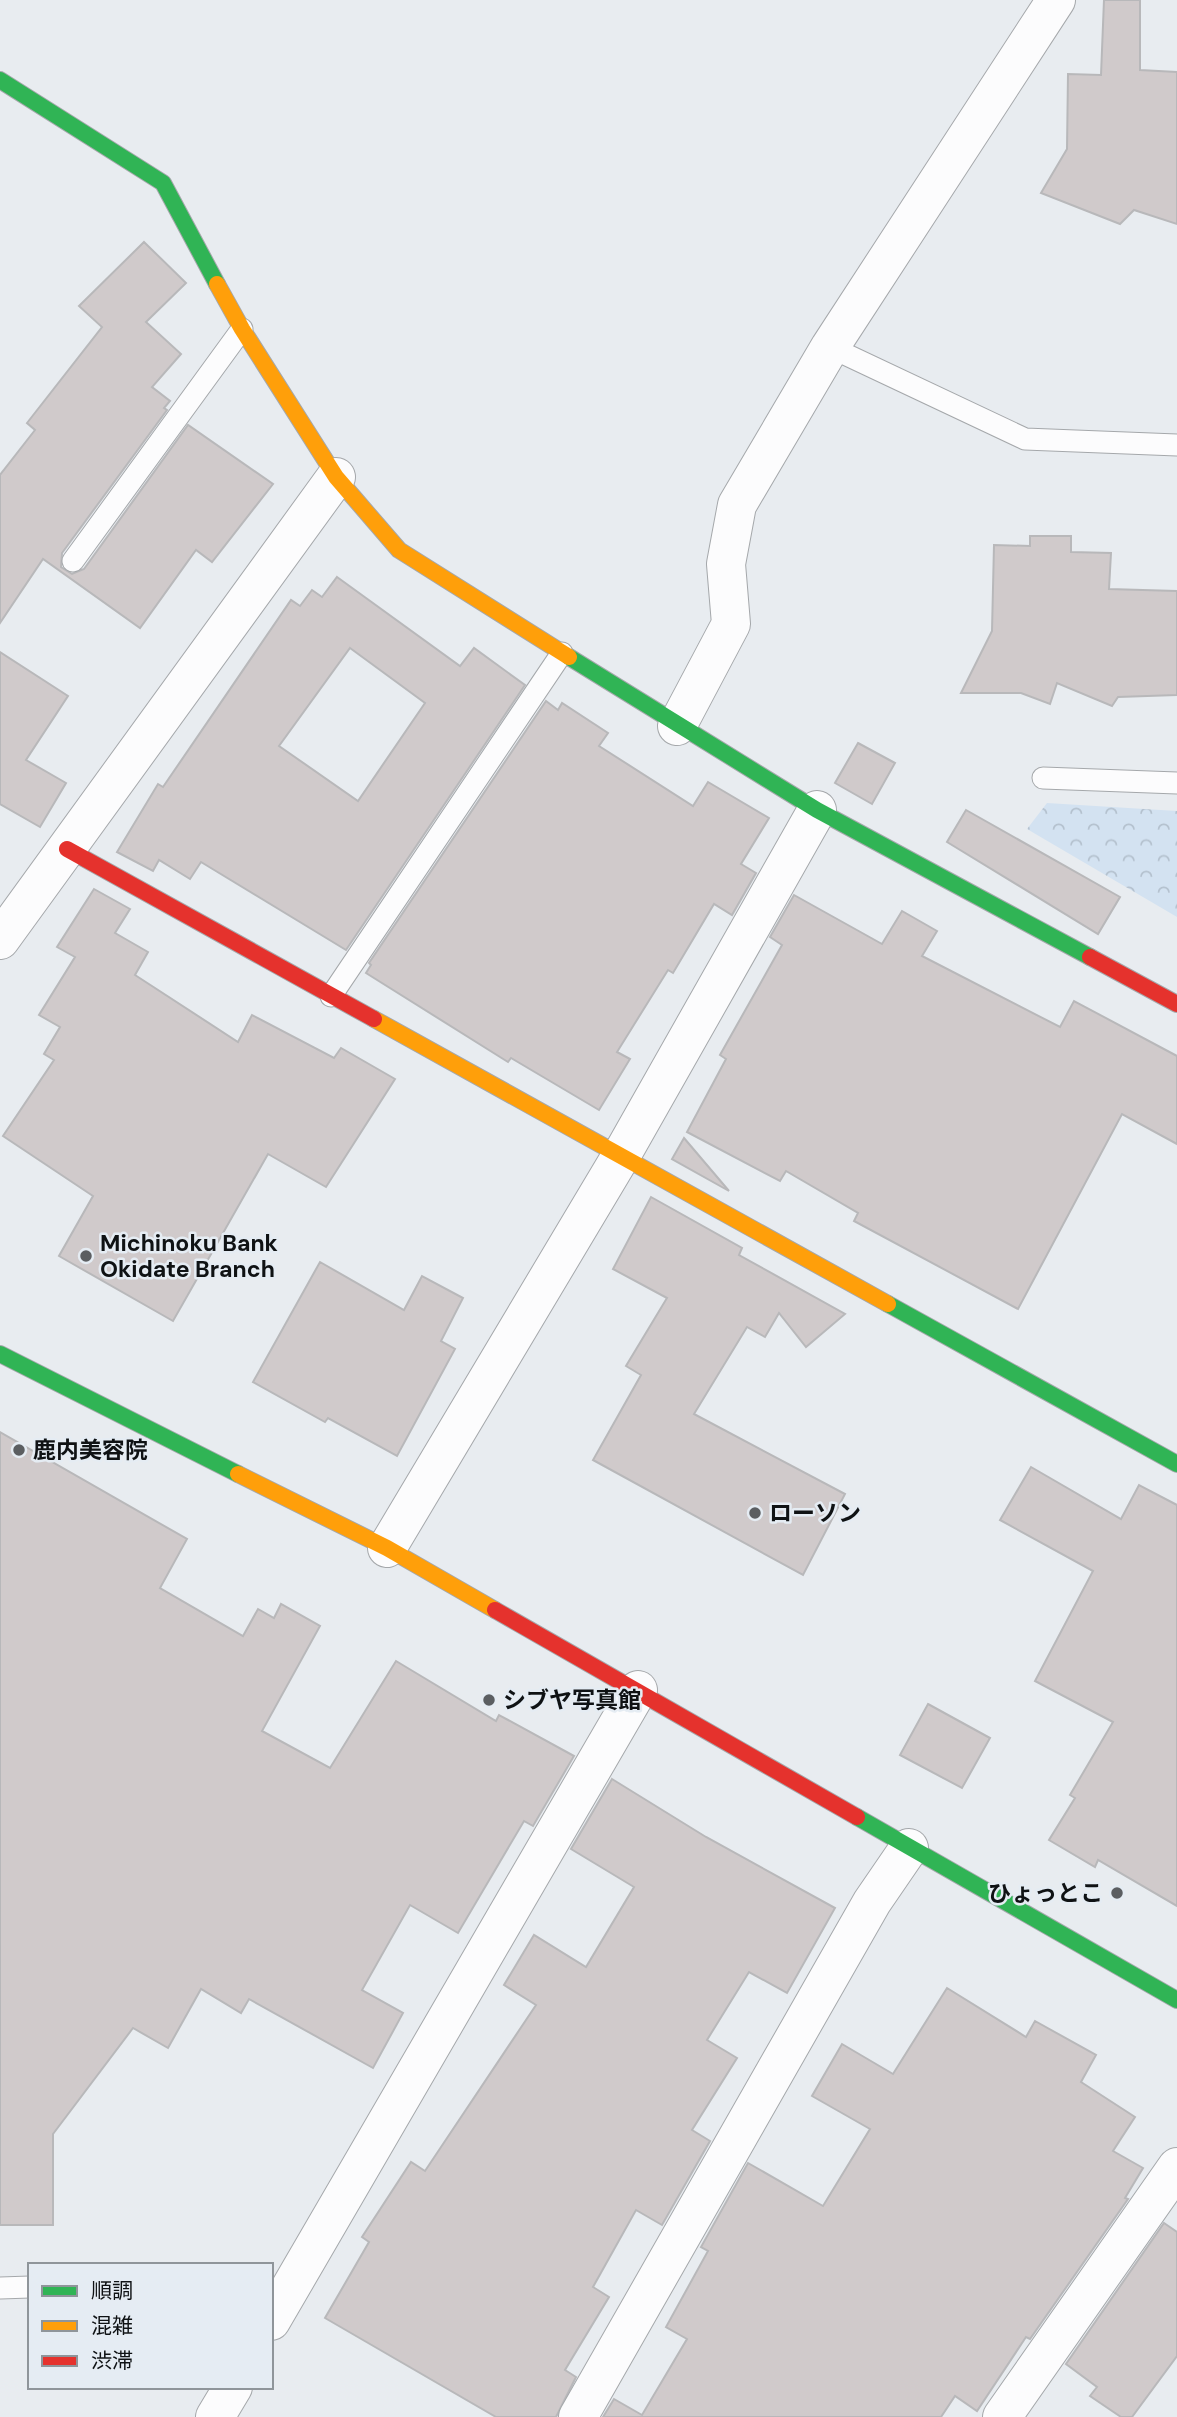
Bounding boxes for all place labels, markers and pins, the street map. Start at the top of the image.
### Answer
place label: Michinoku Bank Okidate Branch [100,1228,278,1284]
marker: Michinoku Bank Okidate Branch [78,1248,94,1264]
place label: 鹿内美容院 [33,1435,148,1465]
marker: 鹿内美容院 [11,1442,27,1458]
place label: ローソン [769,1498,861,1528]
marker: ローソン [747,1505,763,1521]
place label: シブヤ写真館 [503,1685,641,1715]
marker: シブヤ写真館 [481,1692,497,1708]
place label: ひょっとこ [988,1878,1103,1908]
marker: ひょっとこ [1109,1885,1125,1901]

